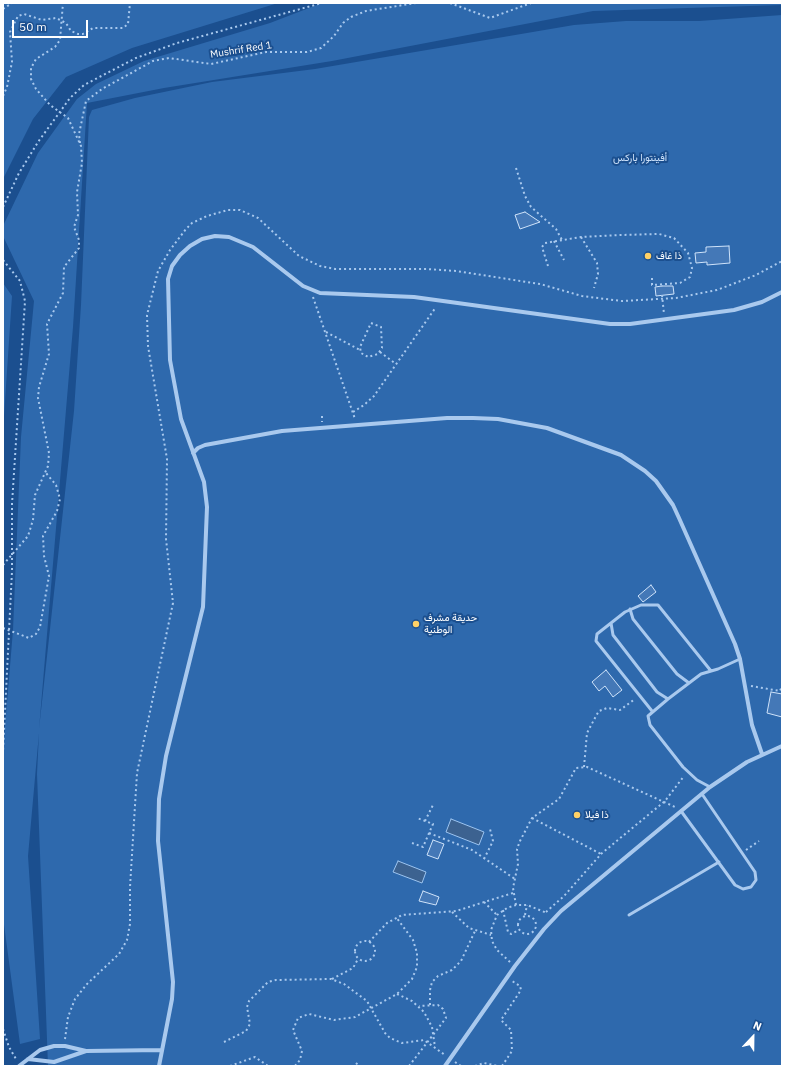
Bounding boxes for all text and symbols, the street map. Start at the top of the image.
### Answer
scale bar [14,12,90,38]
text: 50 m [19,19,47,34]
street label: Mushrif Red 1 [209,39,273,61]
park label: أفينتورا باركس [613,152,667,164]
place label: ذا غاف [656,250,682,262]
marker: ذا غاف [643,251,653,261]
place label: حديقة مشرف الوطنية [424,612,477,636]
marker: حديقة مشرف الوطنية [411,619,421,629]
place label: ذا فيلا [585,809,609,821]
marker: ذا فيلا [572,810,582,820]
north arrow [733,1017,773,1057]
text: N [751,1018,764,1034]

